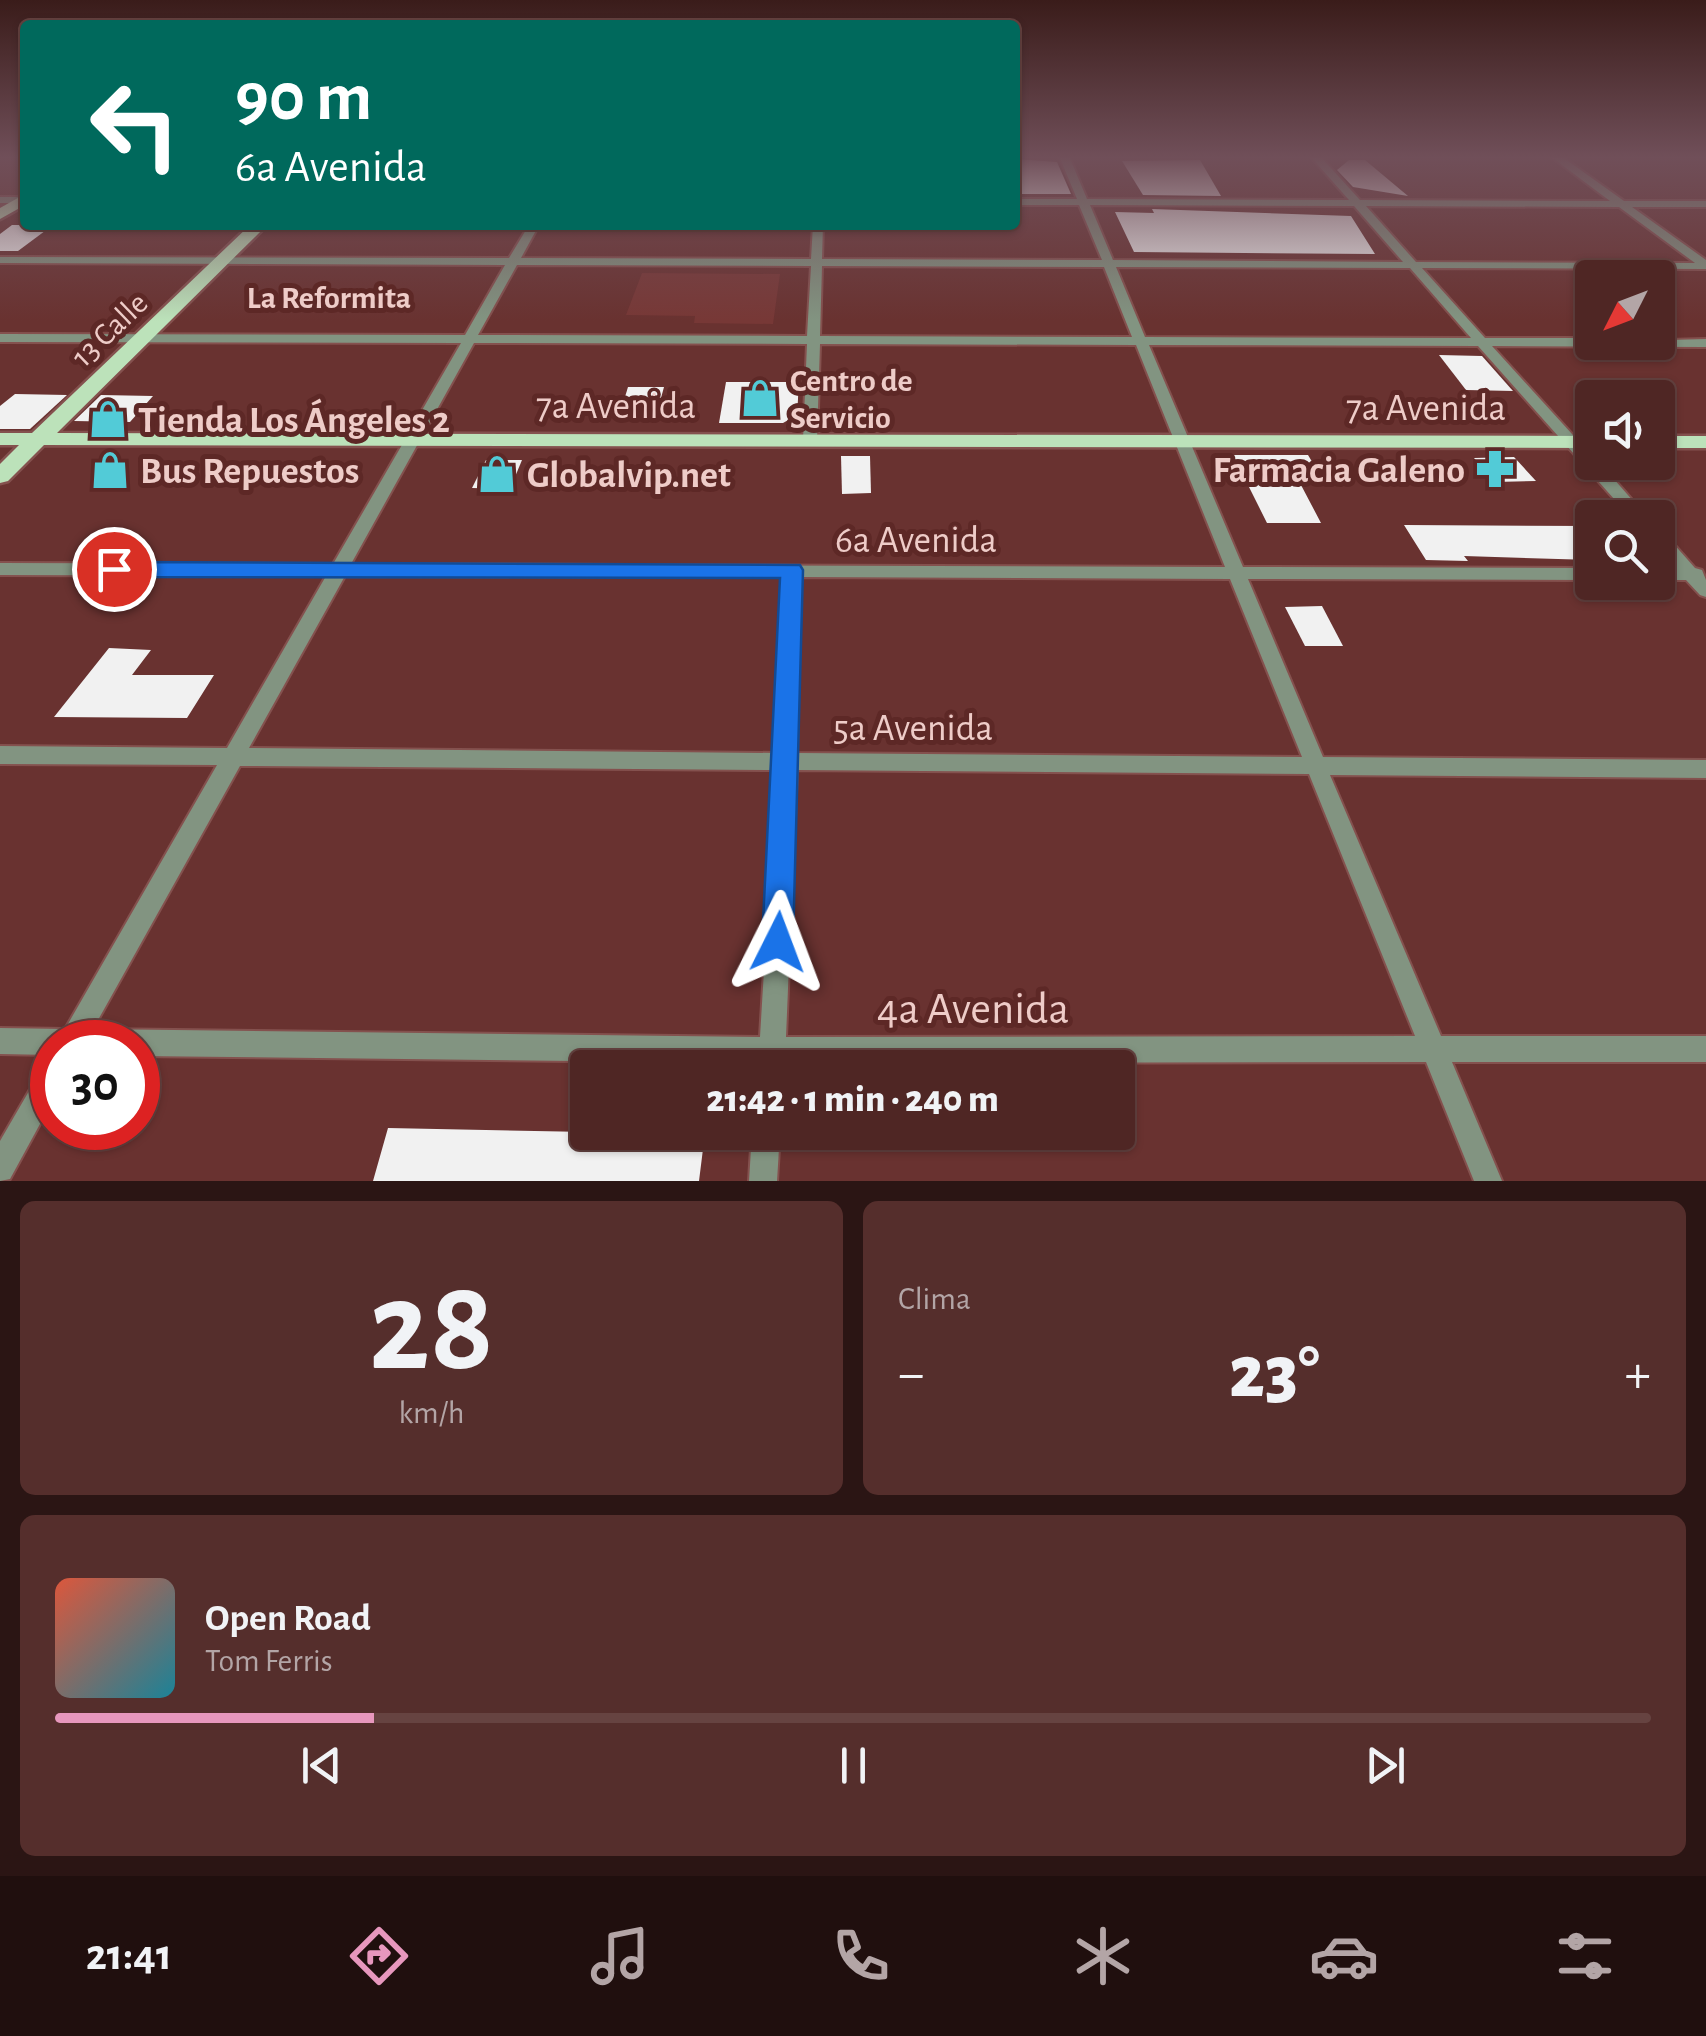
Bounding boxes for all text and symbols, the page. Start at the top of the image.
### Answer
icon: left [70,60,200,190]
text: 90 m [235,63,372,133]
text: 6a Avenida [235,145,427,190]
north arrow [1575,260,1675,360]
map controls [1575,260,1675,600]
district label: La Reformita [247,282,411,314]
street label: 13 Calle [66,286,154,373]
place label: Centro de Servicio [790,365,913,434]
shop icon: Centro de Servicio [739,377,781,419]
button: sound [1575,380,1675,480]
street label: 7a Avenida [536,388,696,426]
street label: 7a Avenida [1346,390,1506,428]
shop icon: Tienda Los Ángeles 2 [87,398,129,440]
place label: Tienda Los Ángeles 2 [138,398,450,440]
pharmacy icon: Farmacia Galeno [1474,448,1516,490]
shop icon: Bus Repuestos [89,449,131,491]
place label: Farmacia Galeno [1212,452,1465,490]
place label: Bus Repuestos [140,453,359,491]
shop icon: Globalvip.net [476,453,518,495]
place label: Globalvip.net [527,457,731,495]
button: search [1575,500,1675,600]
street label: 6a Avenida [835,522,997,560]
pin [72,527,157,612]
icon: arrive [87,542,142,597]
street label: 5a Avenida [833,710,993,748]
position arrow [726,890,830,994]
street label: 4a Avenida [877,987,1069,1032]
speed limit sign: 30 [30,1020,160,1150]
text: 21:42 · 1 min · 240 m [706,1081,999,1119]
text: 28 [369,1264,494,1394]
text: Clima [898,1283,971,1315]
text: 23° [1229,1336,1320,1411]
text: − [898,1347,924,1402]
text: + [1625,1347,1651,1402]
text: km/h [398,1397,465,1429]
text: Open Road [205,1600,371,1638]
text: Tom Ferris [205,1645,333,1677]
icon: previous [294,1738,349,1793]
icon: pause [826,1738,881,1793]
icon: next [1358,1738,1413,1793]
icon: directions [344,1921,414,1991]
icon: music [585,1921,655,1991]
icon: phone [826,1921,896,1991]
icon: climate [1068,1921,1138,1991]
icon: car [1309,1921,1379,1991]
icon: filters [1550,1921,1620,1991]
text: 21:41 [86,1933,172,1978]

